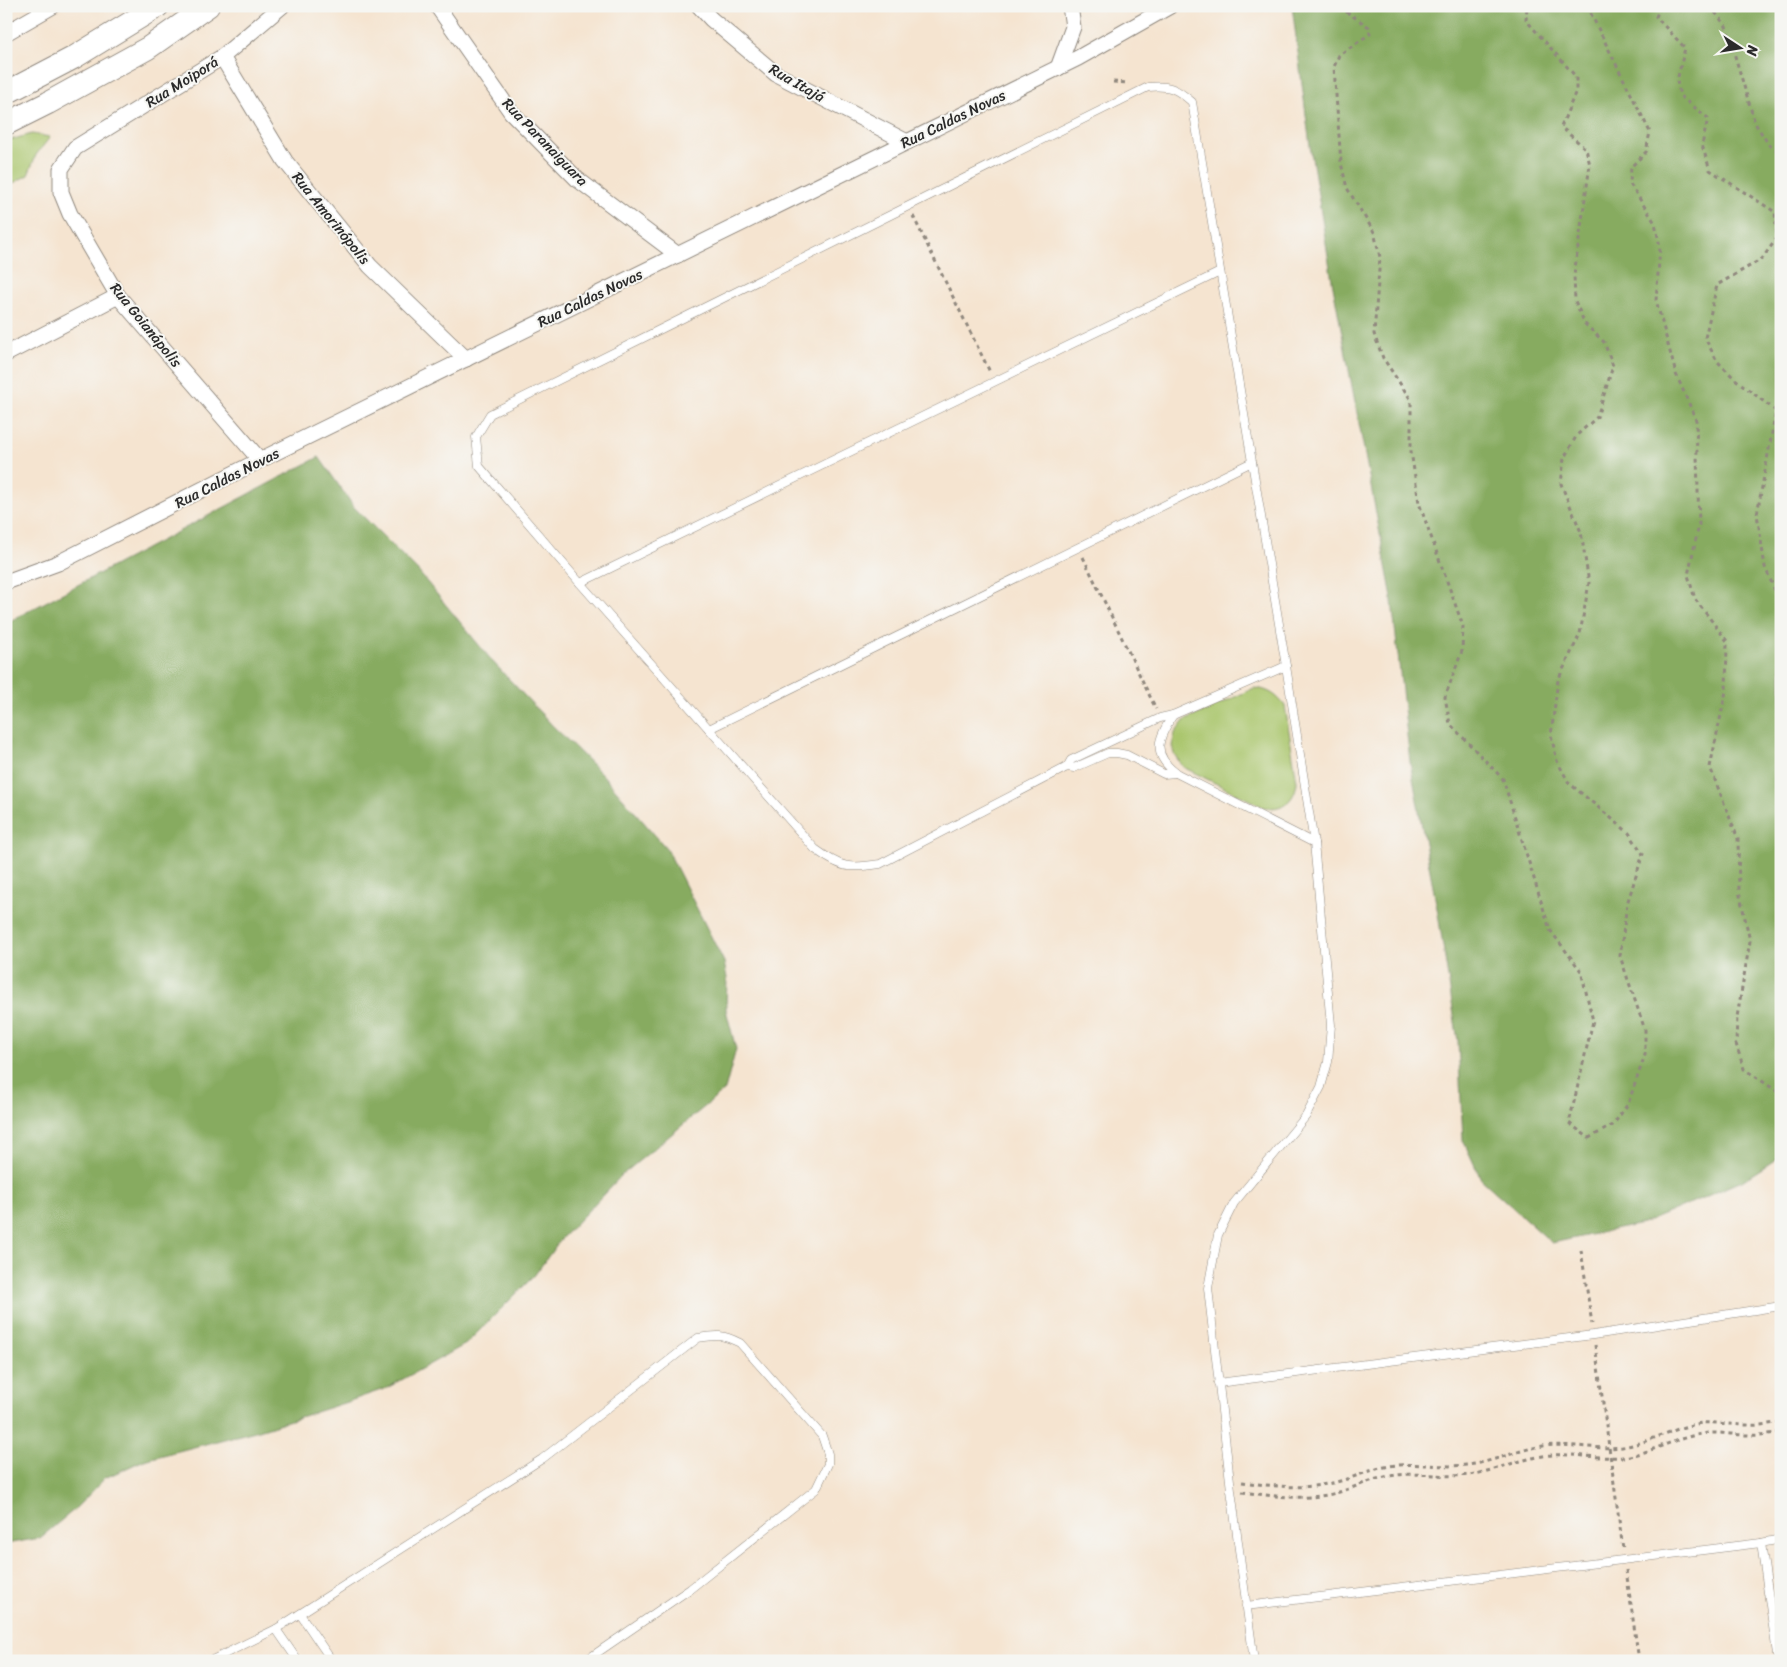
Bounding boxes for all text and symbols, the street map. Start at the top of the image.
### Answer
north arrow [1714,22,1764,72]
text: N [1739,42,1766,58]
street label: Rua Moiporá [140,49,224,115]
street label: Rua Itajá [764,56,830,110]
street label: Rua Caldas Novas [896,82,1010,156]
street label: Rua Paranaiguara [496,92,595,193]
street label: Rua Amorinópolis [285,166,377,271]
street label: Rua Caldas Novas [533,261,647,335]
street label: Rua Goianápolis [103,277,189,373]
street label: Rua Caldas Novas [170,440,284,516]

